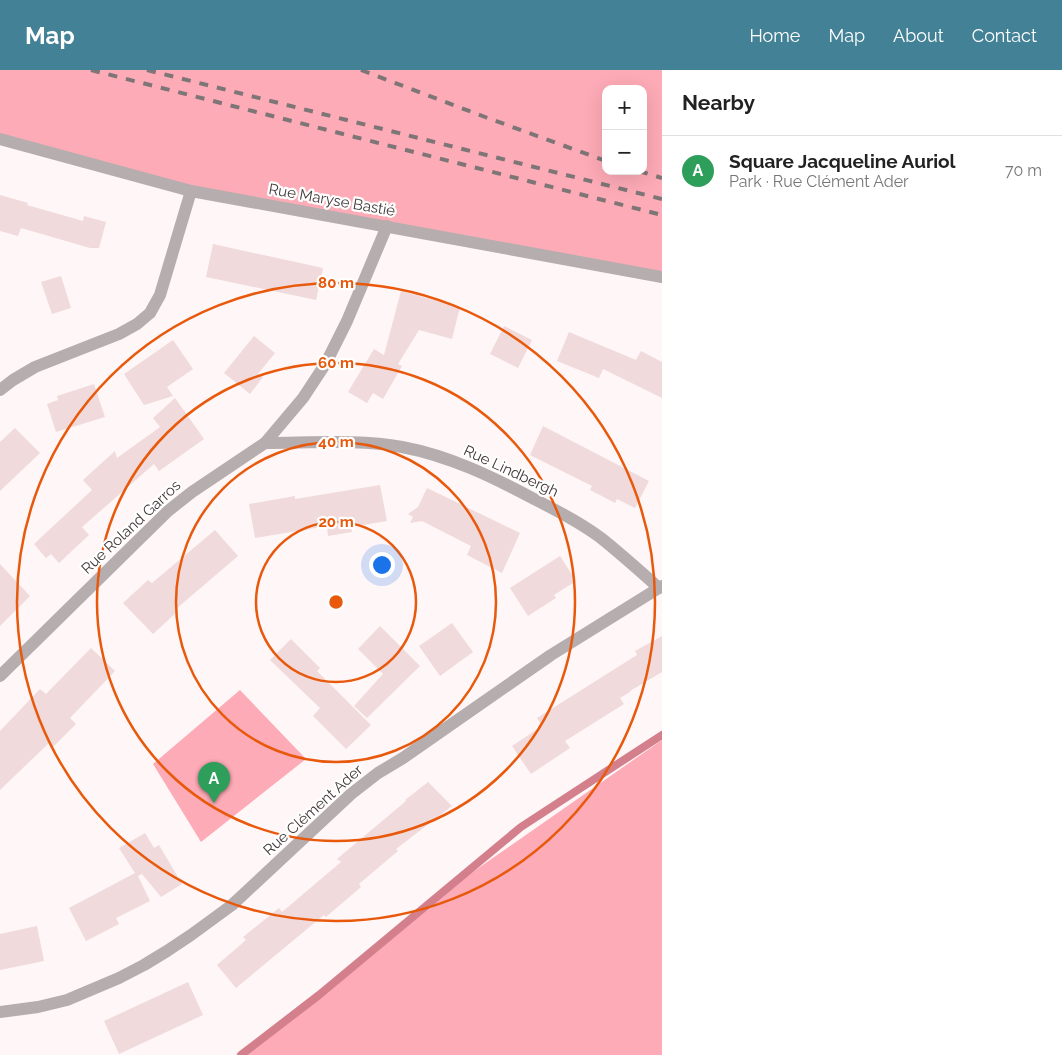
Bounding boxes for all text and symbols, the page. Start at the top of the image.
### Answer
text: Map [25,21,75,50]
text: Home [749,25,800,46]
text: Map [828,25,865,46]
text: About [893,25,944,46]
text: Contact [972,25,1037,46]
map controls [602,85,647,175]
button: + [602,85,647,130]
text: Nearby [682,90,755,115]
button: − [602,130,647,175]
text: Square Jacqueline Auriol [729,150,956,172]
text: A [693,161,703,180]
text: 70 m [1005,161,1042,180]
text: Park · Rue Clément Ader [729,172,909,191]
street label: Rue Maryse Bastié [267,180,397,220]
text: 80 m [318,274,354,292]
text: 60 m [318,354,354,372]
text: 40 m [318,433,354,451]
street label: Rue Lindbergh [461,441,561,501]
street label: Rue Roland Garros [78,476,184,578]
text: 20 m [318,513,354,531]
your location [369,552,395,578]
centre of rings [327,593,345,611]
street label: Rue Clément Ader [260,760,367,859]
pin: A [198,762,230,803]

